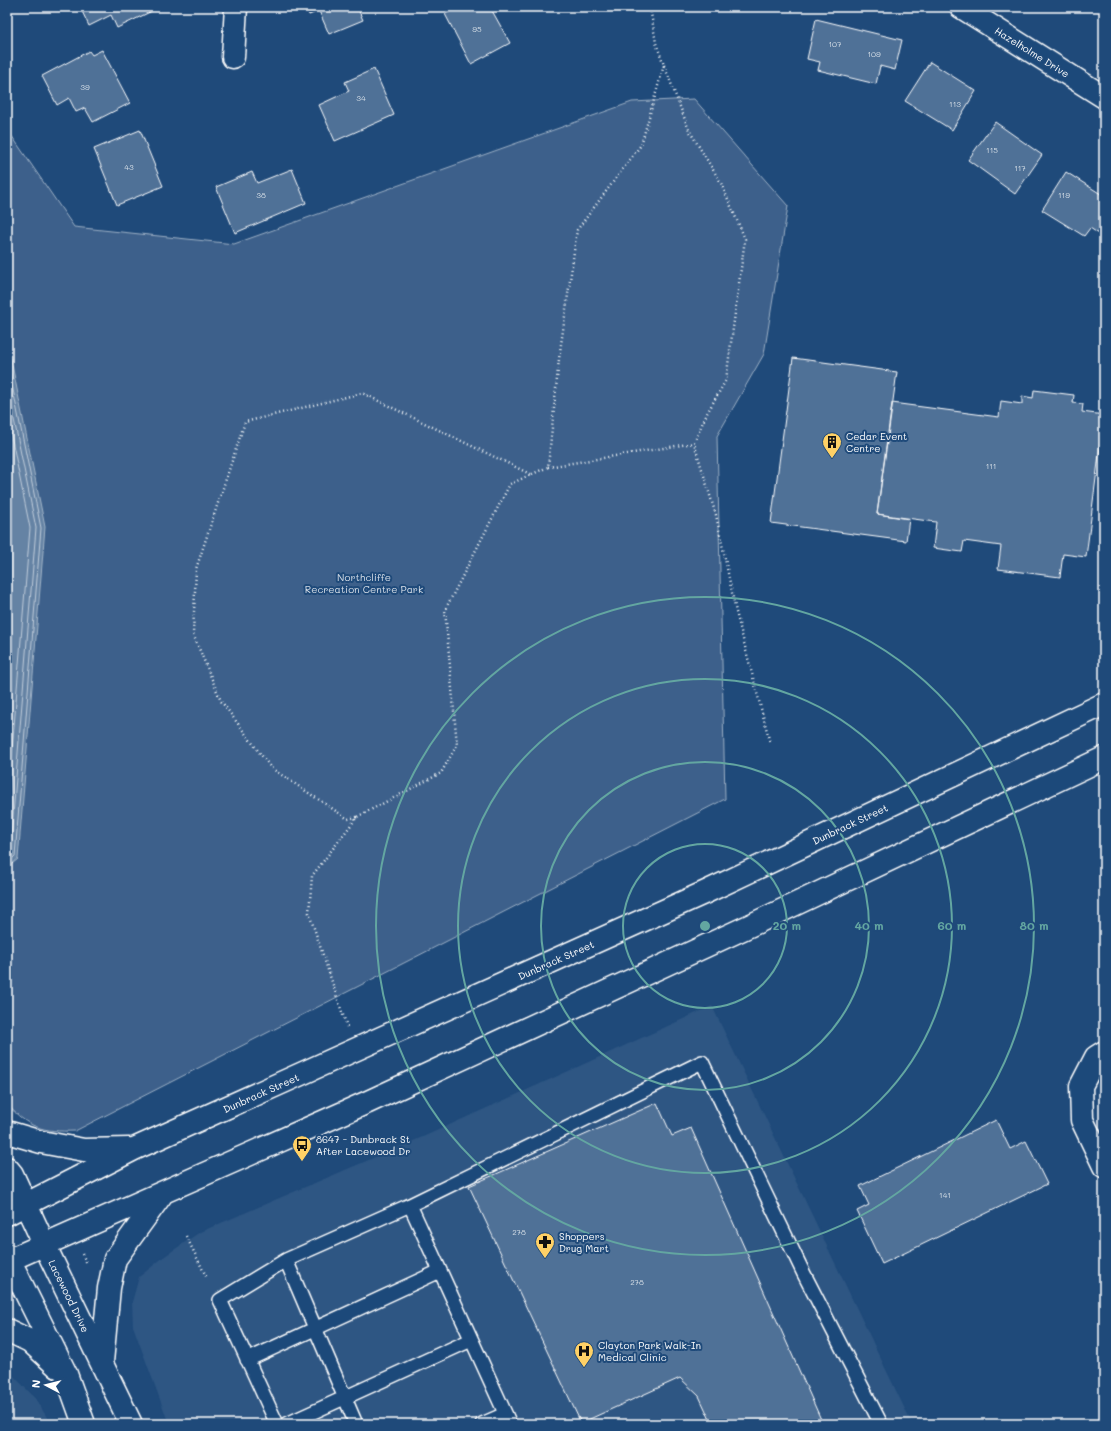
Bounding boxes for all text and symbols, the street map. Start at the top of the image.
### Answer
street label: Hazelholme Drive [992,23,1072,81]
house number: 95 [472,24,482,34]
house number: 107 [829,39,842,49]
house number: 109 [867,49,881,59]
house number: 39 [80,82,90,92]
house number: 34 [356,93,366,103]
house number: 113 [949,99,961,109]
house number: 115 [986,145,998,155]
house number: 43 [124,162,134,172]
house number: 117 [1014,163,1026,173]
house number: 38 [256,190,266,200]
house number: 119 [1058,190,1070,200]
place label: Cedar Event Centre [846,429,907,455]
building icon: Cedar Event Centre [821,431,843,459]
house number: 111 [986,461,996,471]
park label: Northcliffe Recreation Centre Park [305,570,423,596]
street label: Dunbrack Street [810,800,890,848]
text: 20 m [773,917,801,933]
text: 40 m [854,917,884,933]
text: 60 m [938,917,966,933]
text: 80 m [1019,917,1049,933]
centre of rings [698,919,712,933]
street label: Dunbrack Street [516,937,596,983]
street label: Dunbrack Street [221,1070,301,1116]
place label: 8647 - Dunbrack St After Lacewood Dr [316,1132,410,1158]
bus stop icon: 8647 - Dunbrack St After Lacewood Dr [291,1134,313,1162]
house number: 141 [939,1190,951,1200]
house number: 278 [512,1227,526,1237]
place label: Shoppers Drug Mart [559,1229,609,1255]
pharmacy icon: Shoppers Drug Mart [534,1231,556,1259]
street label: Lacewood Drive [45,1257,93,1335]
house number: 278 [630,1277,644,1287]
place label: Clayton Park Walk-In Medical Clinic [598,1338,701,1364]
hospital icon: Clayton Park Walk-In Medical Clinic [573,1340,595,1368]
north arrow [26,1365,66,1405]
text: N [28,1379,44,1389]

